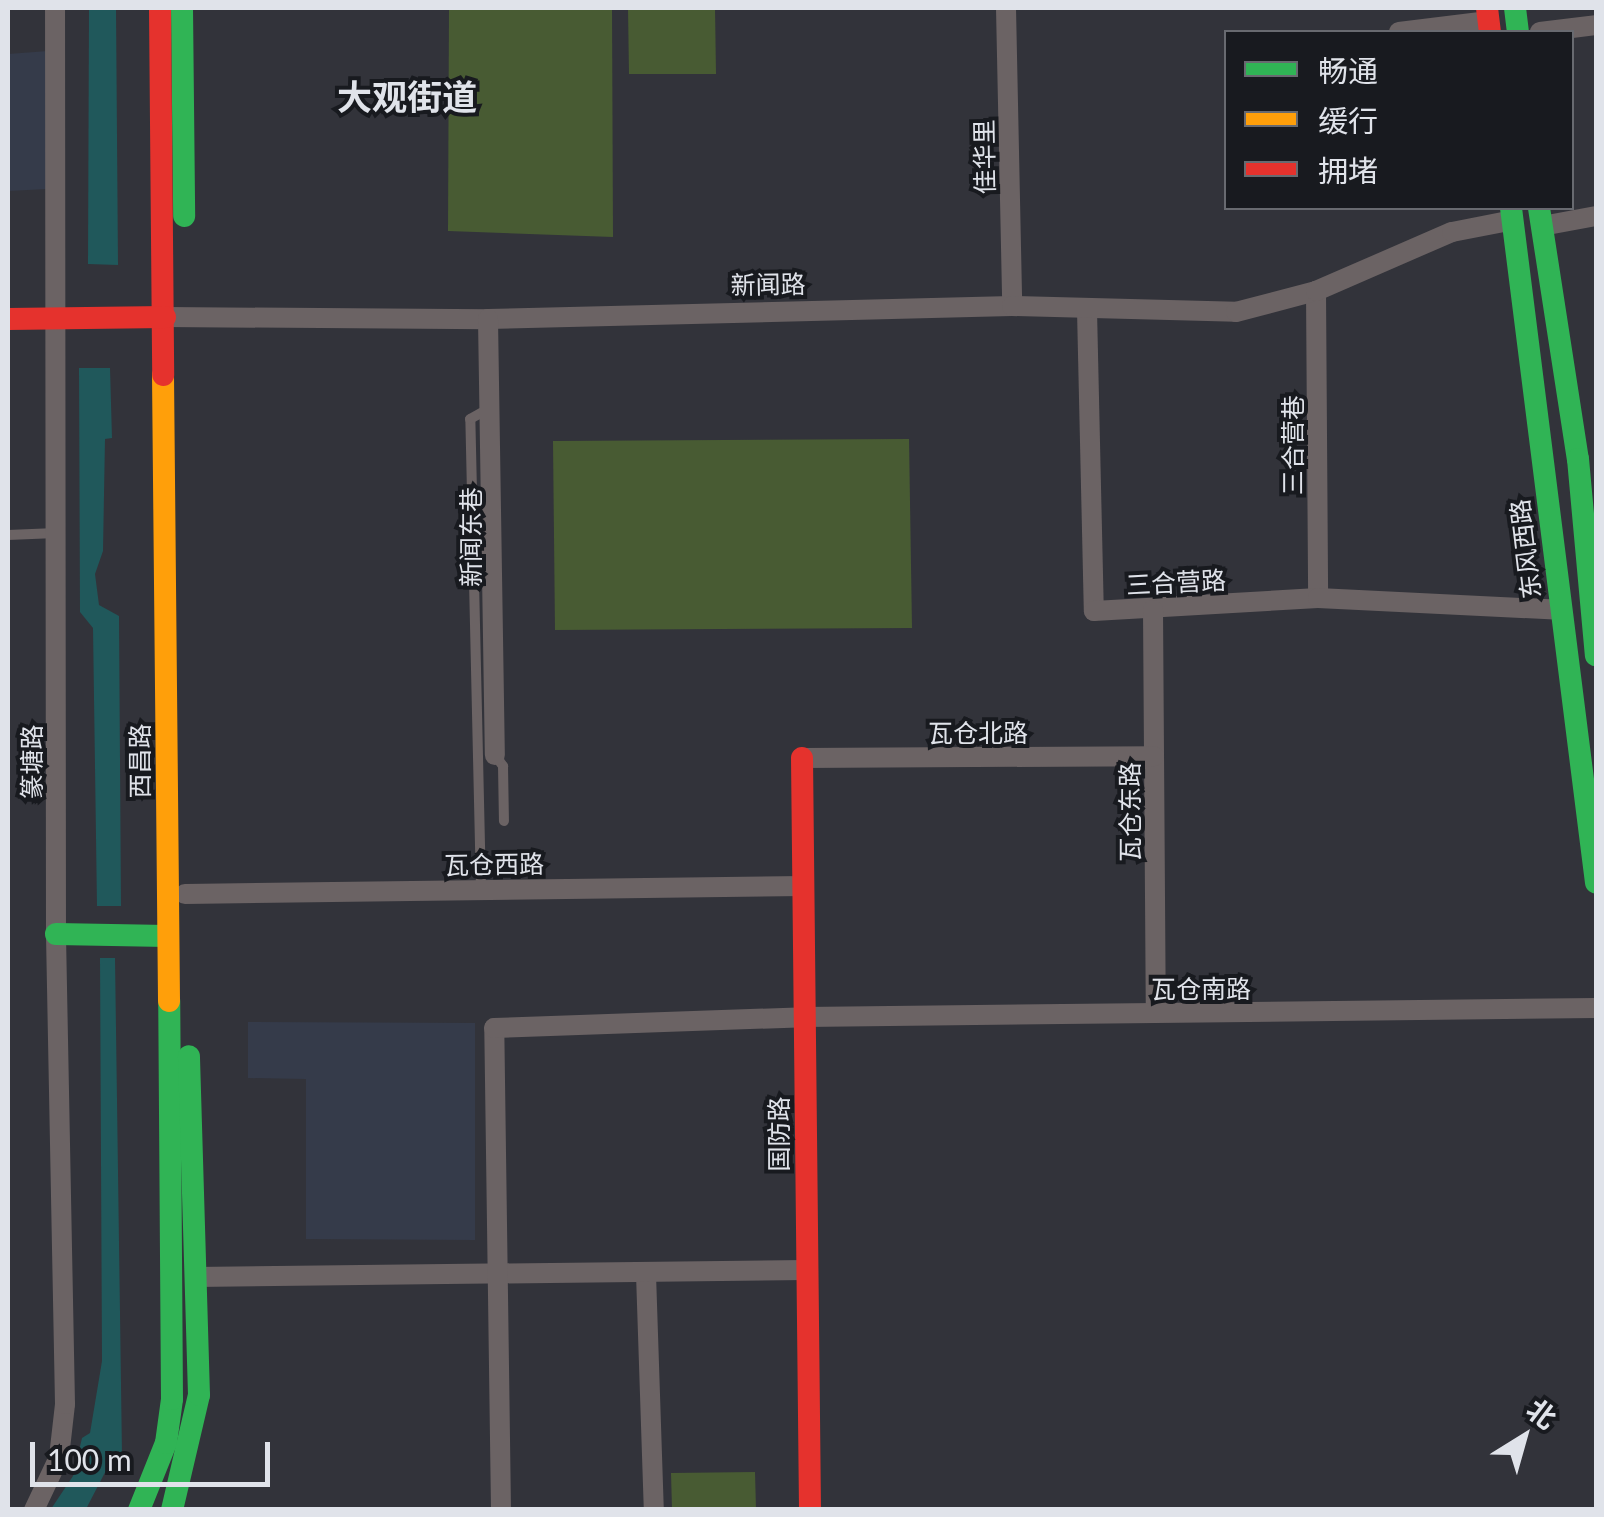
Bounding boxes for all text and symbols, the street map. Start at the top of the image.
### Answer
legend [1224,30,1574,210]
text: 畅通 [1318,52,1378,88]
district label: 大观街道 [337,75,477,117]
text: 缓行 [1318,102,1378,138]
street label: 佳华里 [968,119,1000,195]
text: 拥堵 [1318,152,1378,188]
street label: 新闻路 [730,268,806,300]
street label: 三合营巷 [1277,395,1307,495]
street label: 新闻东巷 [455,487,485,587]
street label: 东风西路 [1504,498,1546,600]
street label: 三合营路 [1125,564,1227,600]
street label: 瓦仓北路 [928,717,1028,747]
street label: 西昌路 [124,724,154,798]
street label: 篆塘路 [16,725,46,799]
street label: 瓦仓东路 [1114,762,1144,862]
street label: 瓦仓西路 [444,848,544,880]
street label: 瓦仓南路 [1151,973,1251,1003]
street label: 国防路 [763,1097,793,1171]
north arrow [1474,1387,1574,1487]
text: 北 [1521,1391,1563,1435]
scale bar [35,1422,275,1484]
text: 100 m [47,1441,132,1477]

